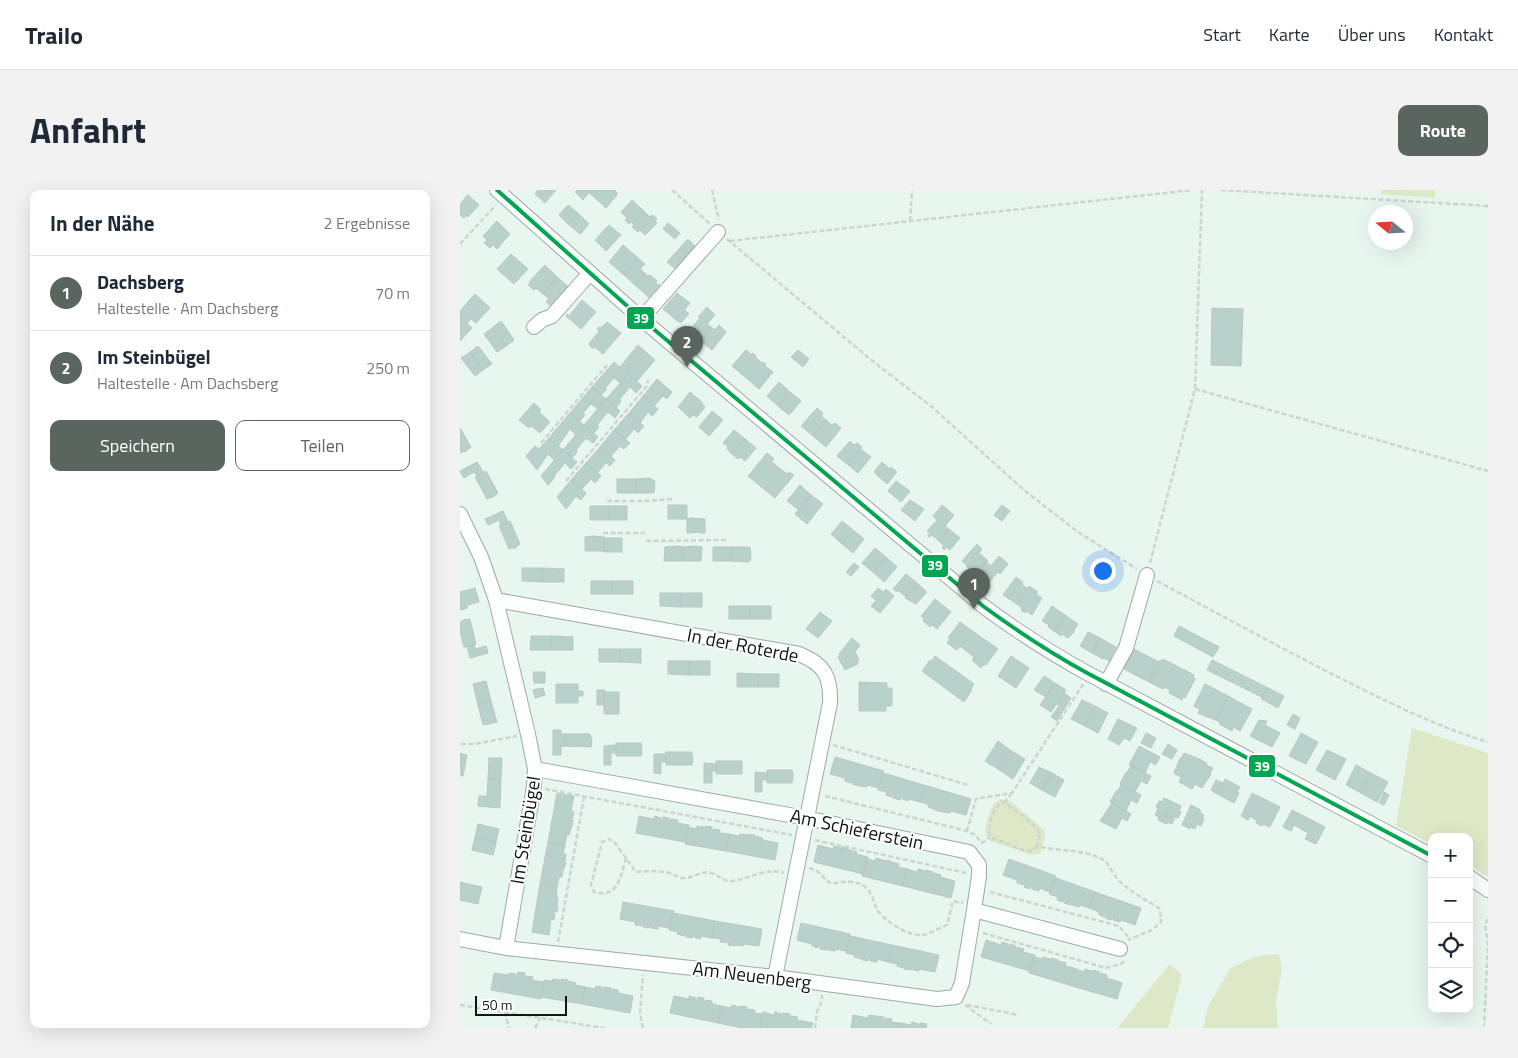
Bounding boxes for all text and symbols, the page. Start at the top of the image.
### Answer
text: Trailo [25,17,83,53]
text: Start [1203,21,1241,48]
text: Karte [1269,21,1310,48]
text: Über uns [1338,21,1406,48]
text: Kontakt [1434,21,1493,48]
text: Anfahrt [30,103,146,157]
button: Route [1398,105,1488,156]
north arrow [1368,205,1413,250]
text: In der Nähe [50,207,155,239]
text: 2 Ergebnisse [323,211,410,235]
text: Dachsberg [97,267,184,296]
text: 1 [62,281,70,305]
text: 70 m [375,281,410,305]
text: Haltestelle · Am Dachsberg [97,296,278,320]
line badge: 39 [626,306,655,330]
text: 39 [633,307,649,328]
pin: 2 [671,326,703,367]
text: Im Steinbügel [97,342,211,371]
text: 2 [62,356,70,380]
text: 250 m [366,356,410,380]
text: Haltestelle · Am Dachsberg [97,371,278,395]
button: Speichern [50,420,225,471]
button: Teilen [235,420,410,471]
line badge: 39 [921,554,949,578]
text: 39 [927,554,943,575]
your location [1090,558,1116,584]
pin: 1 [958,568,990,609]
street label: In der Roterde [685,619,801,670]
line badge: 39 [1248,754,1276,778]
text: 39 [1254,755,1270,776]
street label: Im Steinbügel [502,774,547,886]
street label: Am Schieferstein [788,800,926,857]
map controls [1428,833,1473,1013]
button: + [1428,833,1473,878]
button: − [1428,878,1473,923]
button: locate [1428,923,1473,968]
street label: Am Neuenberg [691,953,813,996]
button: layers [1428,968,1473,1013]
scale bar [475,993,568,1016]
text: 50 m [482,994,512,1015]

